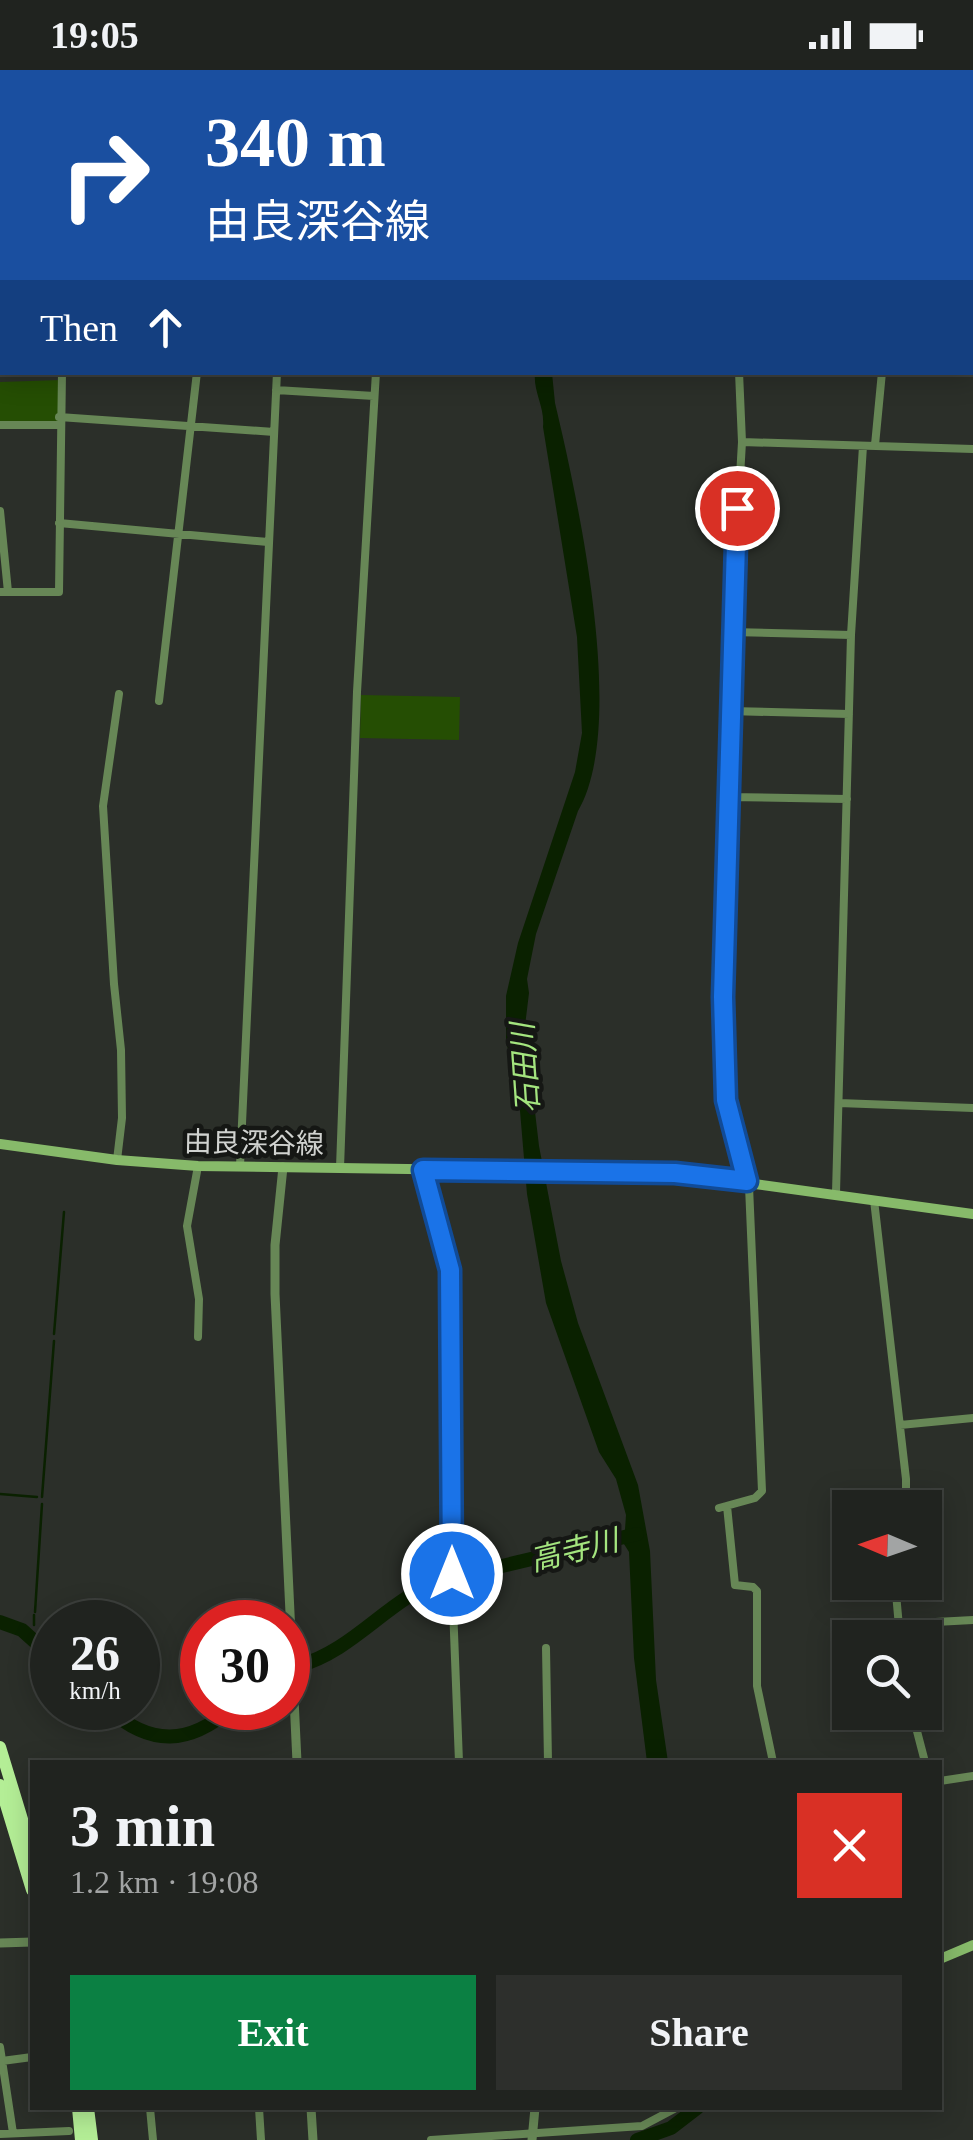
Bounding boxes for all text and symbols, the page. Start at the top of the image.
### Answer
text: 19:05 [50,14,139,56]
text: 340 m [205,104,386,181]
icon: right [40,110,170,240]
text: 由良深谷線 [205,197,430,247]
icon: ahead [138,300,193,355]
text: Then [40,307,118,349]
pin [695,466,780,551]
icon: arrive [710,481,765,536]
water label: 石田川 [505,1019,545,1114]
street label: 由良深谷線 [184,1126,324,1160]
north arrow [832,1490,942,1600]
map controls [832,1490,942,1730]
position arrow [400,1522,504,1626]
water label: 高寺川 [526,1522,625,1577]
speed limit sign: 30 [180,1600,310,1730]
button: search [832,1620,942,1730]
text: 26 [70,1625,120,1681]
text: km/h [69,1677,121,1704]
text: 3 min [70,1793,215,1859]
button: close [797,1793,902,1898]
text: 1.2 km · 19:08 [70,1864,258,1900]
button: Exit [70,1975,476,2090]
button: Share [496,1975,902,2090]

